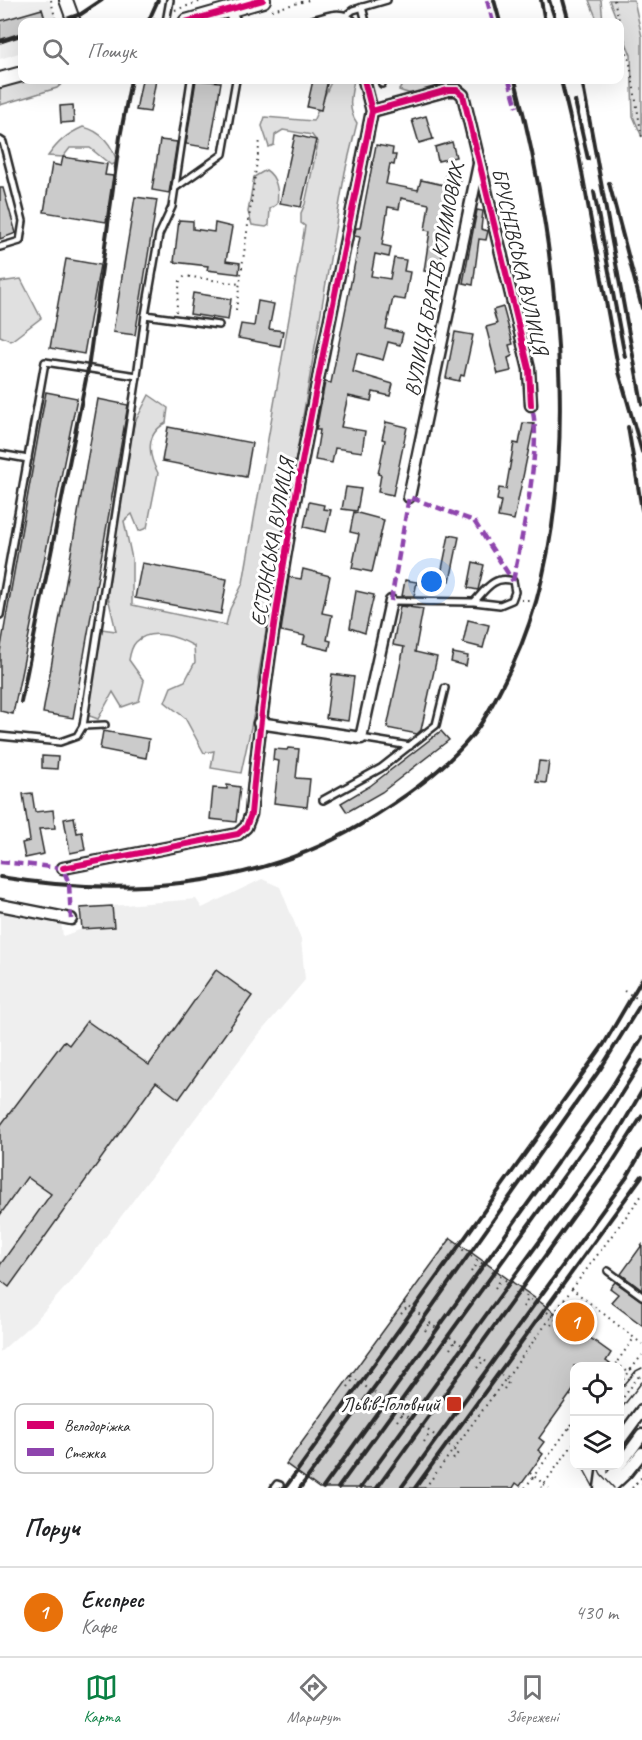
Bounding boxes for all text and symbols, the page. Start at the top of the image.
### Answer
search box [18,18,624,84]
icon: search [39,35,72,68]
text: Пошук [87,37,136,65]
street label: ВУЛИЦЯ БРАТІВ КЛИМОВИХ [399,159,470,398]
street label: БРУСНІВСЬКА ВУЛИЦЯ [486,165,555,360]
street label: ЕСТОНСЬКА ВУЛИЦЯ [244,453,300,628]
your location [417,567,446,596]
pin: 1 [556,1300,594,1344]
map controls [570,1362,624,1470]
button: locate [570,1362,624,1416]
place label: Львів-Головний [341,1391,441,1417]
marker: Львів-Головний [445,1395,463,1413]
legend [15,1404,213,1473]
text: Велодоріжка [64,1416,131,1436]
button: layers [570,1416,624,1470]
text: Стежка [64,1443,107,1463]
text: Поруч [24,1511,80,1544]
text: Експрес [81,1586,144,1614]
text: 1 [39,1600,48,1625]
text: 430 m [575,1600,618,1625]
text: Кафе [81,1614,116,1639]
tab: Карта [83,1671,120,1727]
tab: Маршрут [287,1671,340,1727]
tab: Збережені [506,1671,559,1727]

